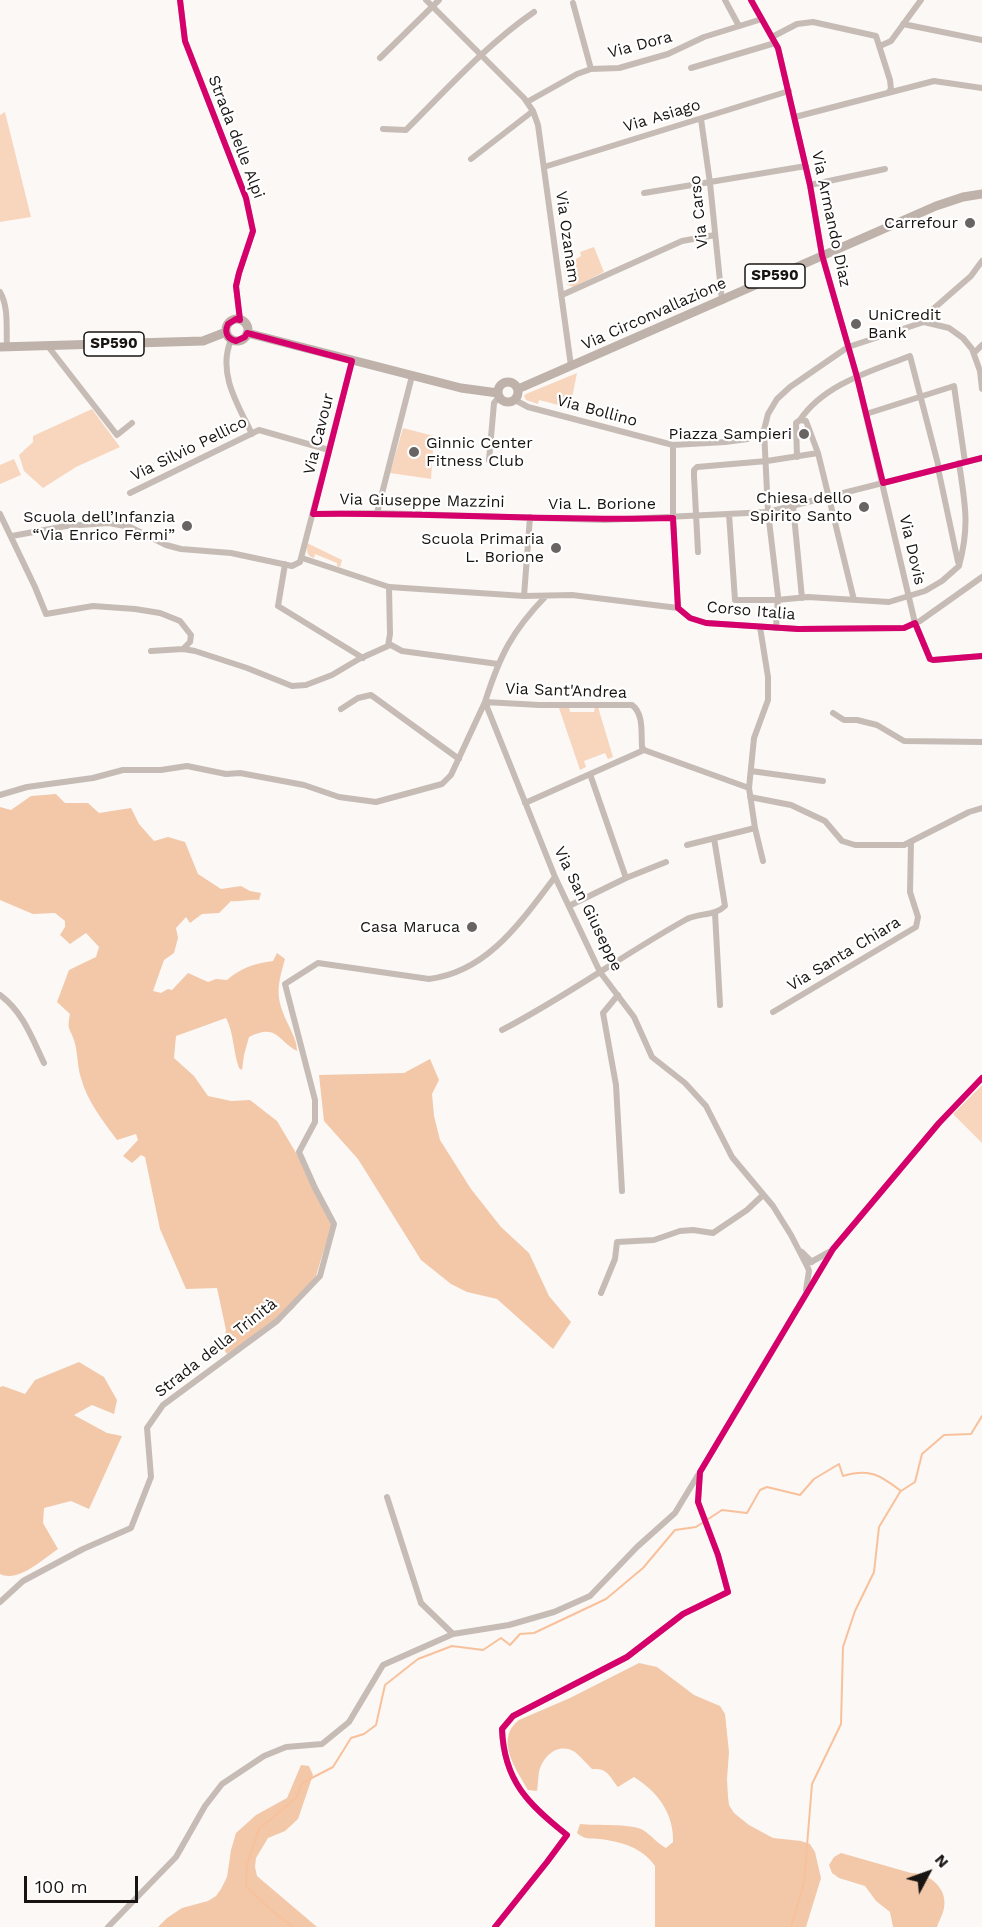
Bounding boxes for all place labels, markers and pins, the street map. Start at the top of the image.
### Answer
place label: Carrefour [884,213,958,233]
marker: Carrefour [963,216,977,230]
place label: UniCredit Bank [868,305,941,343]
marker: UniCredit Bank [849,317,863,331]
place label: Piazza Sampieri [669,424,792,444]
marker: Piazza Sampieri [797,427,811,441]
place label: Ginnic Center Fitness Club [426,433,533,471]
marker: Ginnic Center Fitness Club [407,445,421,459]
place label: Chiesa dello Spirito Santo [750,488,852,526]
marker: Chiesa dello Spirito Santo [857,500,871,514]
place label: Scuola dell’Infanzia “Via Enrico Fermi” [23,507,175,545]
marker: Scuola dell’Infanzia “Via Enrico Fermi” [180,519,194,533]
place label: Scuola Primaria L. Borione [421,529,544,567]
marker: Scuola Primaria L. Borione [549,541,563,555]
place label: Casa Maruca [360,917,460,937]
marker: Casa Maruca [465,920,479,934]

